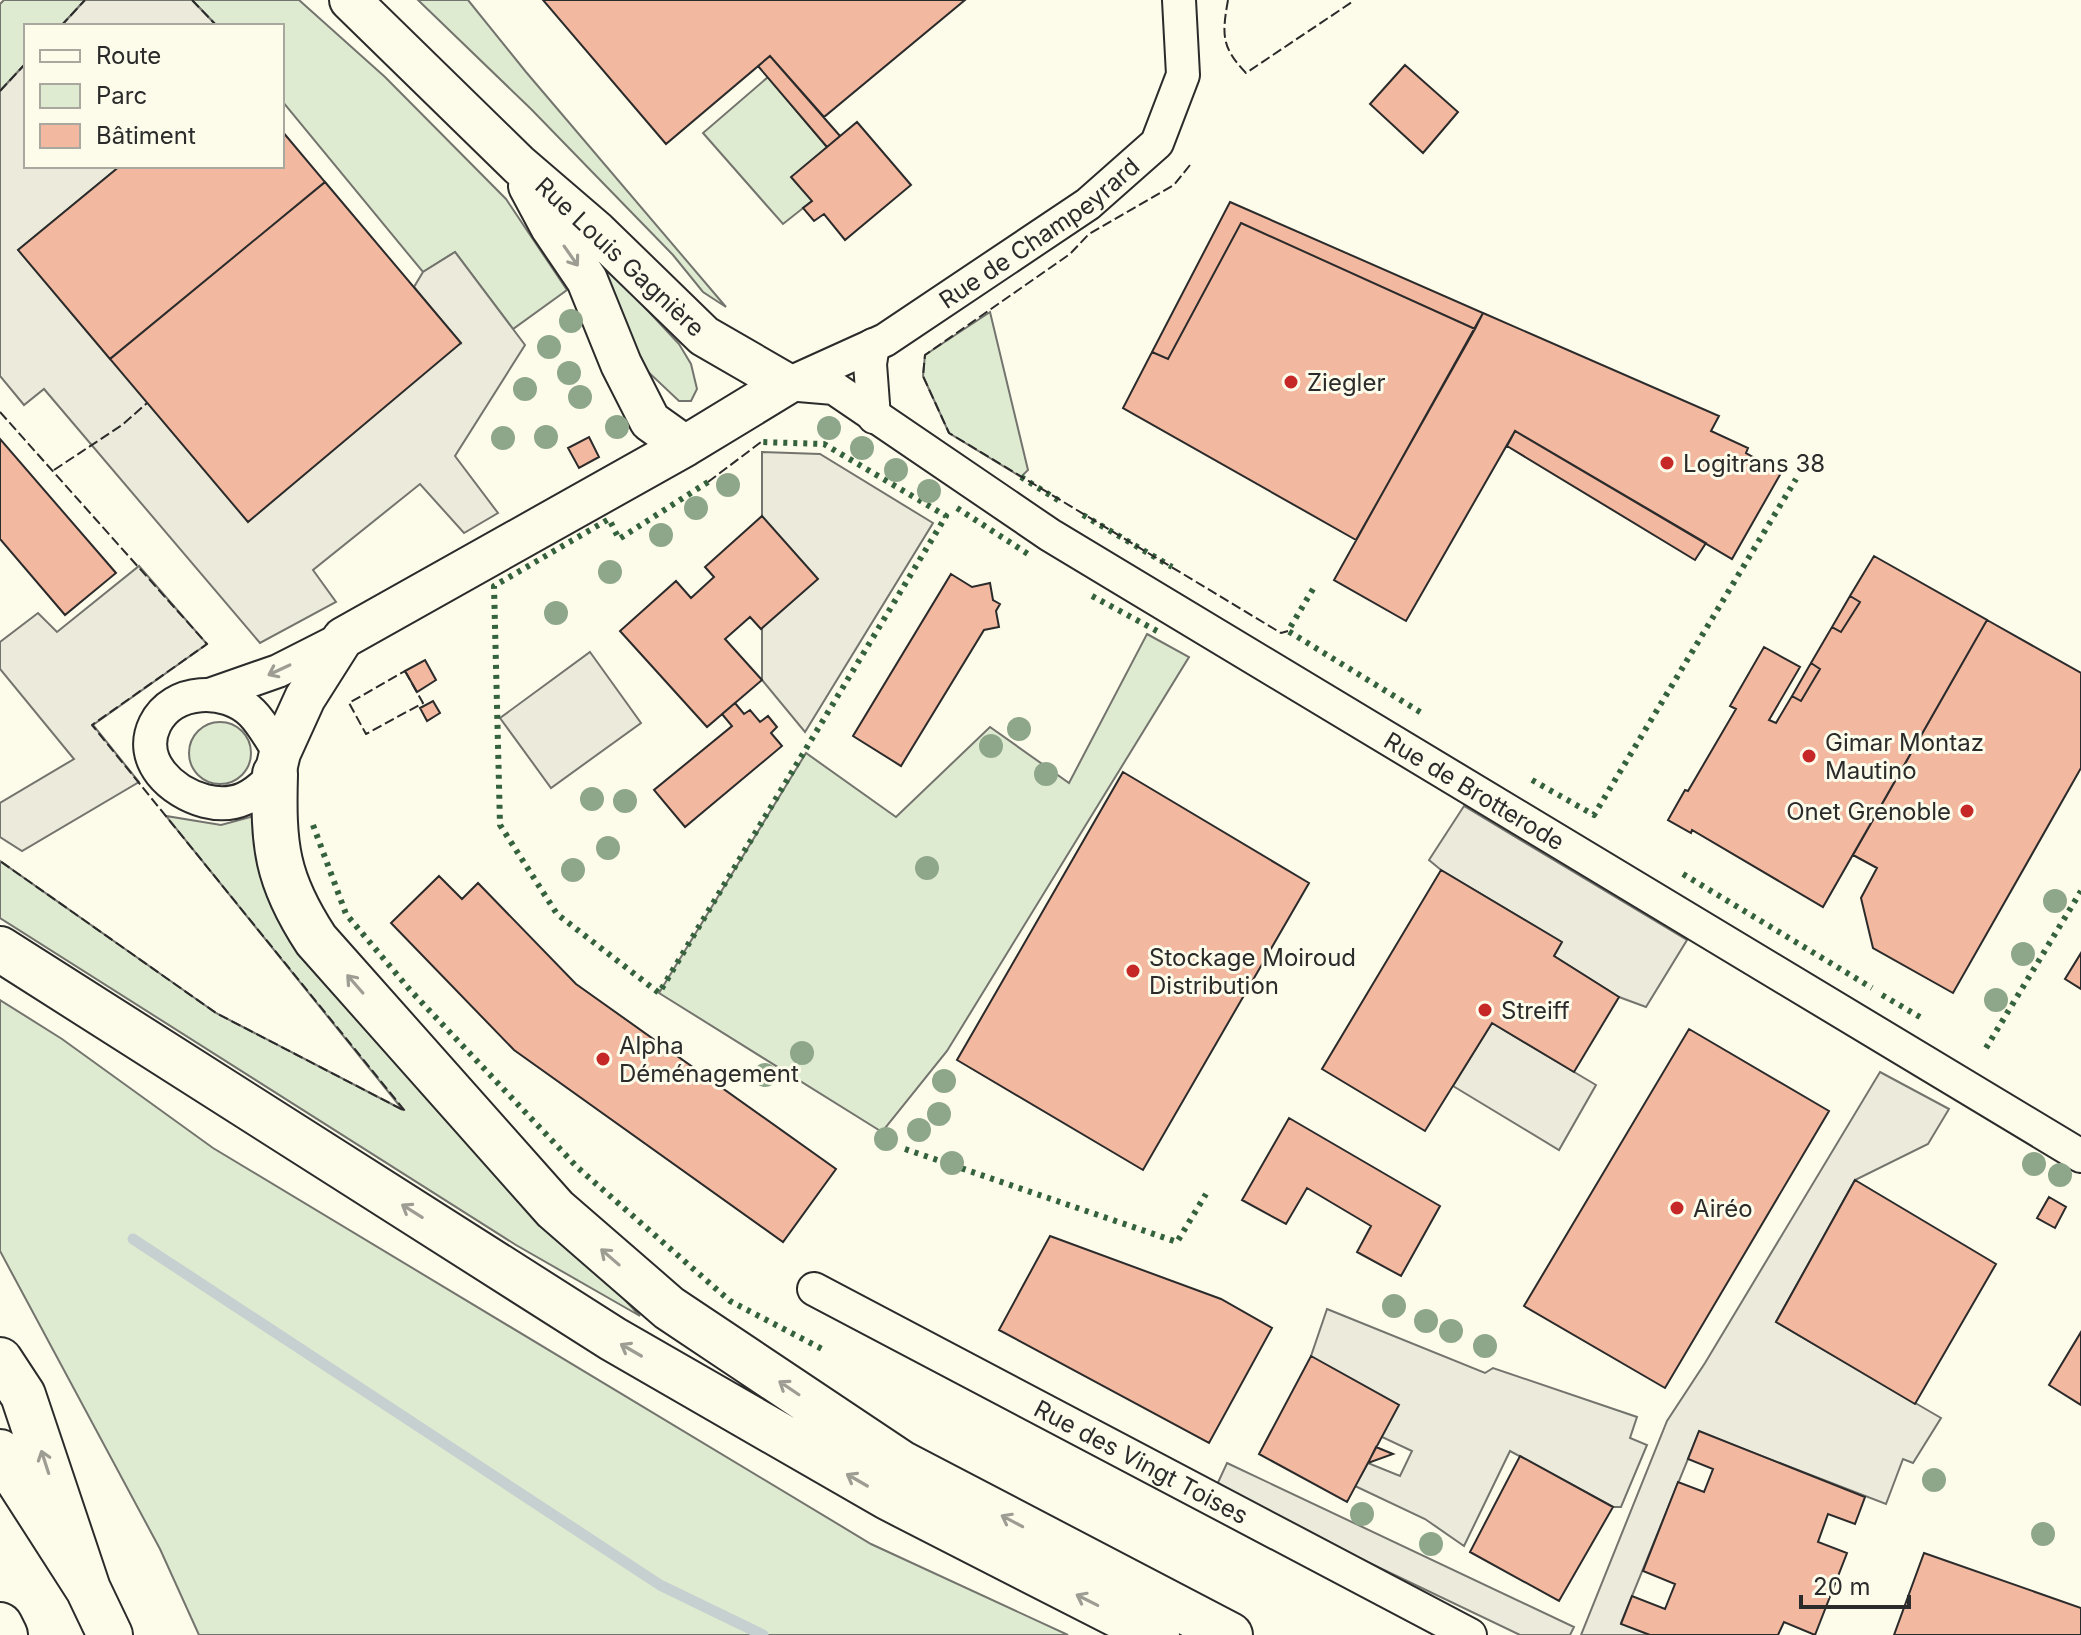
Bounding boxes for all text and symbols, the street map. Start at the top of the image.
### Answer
legend [24,24,284,168]
text: Route [96,41,161,70]
text: Parc [96,81,147,110]
text: Bâtiment [96,121,196,150]
street label: Rue de Champeyrard [933,151,1145,314]
street label: Rue Louis Gagnière [529,171,711,343]
one-way arrow [563,245,579,267]
place label: Ziegler [1307,368,1385,397]
marker: Ziegler [1282,373,1300,391]
place label: Logitrans 38 [1683,449,1825,478]
marker: Logitrans 38 [1658,454,1676,472]
one-way arrow [267,663,291,678]
street label: Rue de Brotterode [1379,725,1570,856]
place label: Gimar Montaz Mautino [1825,728,1984,785]
marker: Gimar Montaz Mautino [1800,747,1818,765]
place label: Onet Grenoble [1786,797,1951,826]
marker: Onet Grenoble [1958,802,1976,820]
place label: Stockage Moiroud Distribution [1149,943,1356,1000]
marker: Stockage Moiroud Distribution [1124,962,1142,980]
one-way arrow [346,974,364,994]
place label: Streiff [1501,996,1570,1025]
marker: Streiff [1476,1001,1494,1019]
place label: Alpha Déménagement [619,1031,799,1088]
marker: Alpha Déménagement [594,1050,612,1068]
place label: Airéo [1693,1194,1753,1223]
marker: Airéo [1668,1199,1686,1217]
one-way arrow [401,1202,423,1219]
one-way arrow [600,1248,620,1266]
one-way arrow [620,1342,644,1357]
one-way arrow [779,1380,801,1396]
street label: Rue des Vingt Toises [1029,1393,1253,1530]
one-way arrow [37,1450,52,1475]
one-way arrow [846,1472,869,1488]
one-way arrow [1001,1513,1024,1529]
scale bar [1801,1559,1909,1609]
text: 20 m [1813,1572,1871,1601]
one-way arrow [1076,1591,1100,1607]

